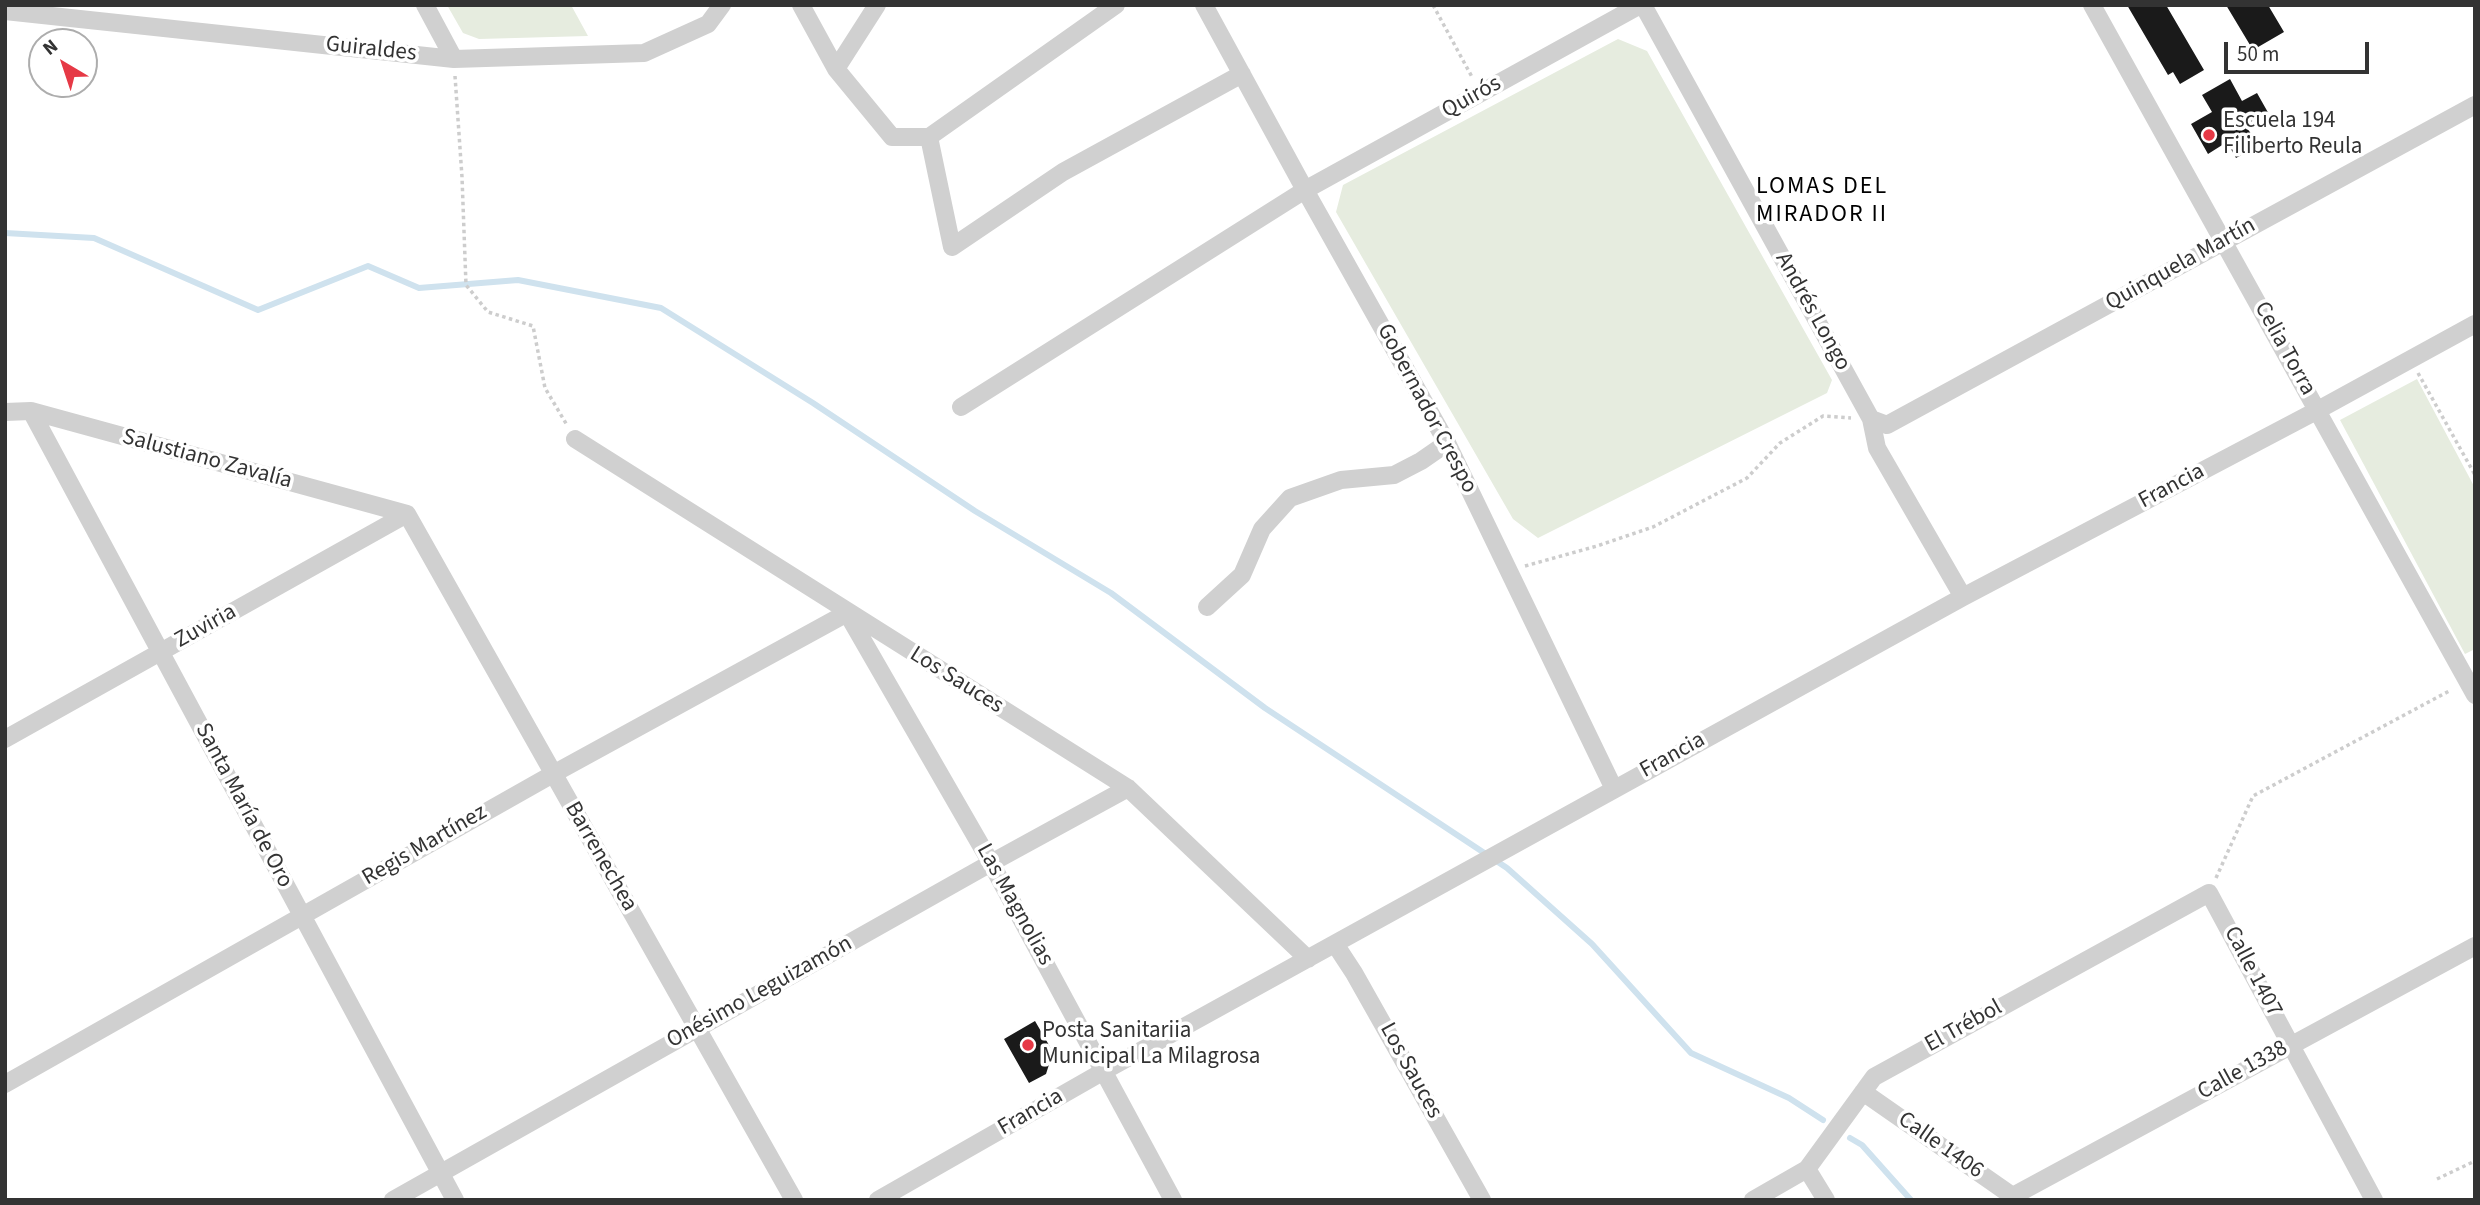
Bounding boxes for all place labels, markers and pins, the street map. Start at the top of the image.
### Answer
place label: Escuela 194 Filiberto Reula [2223,108,2362,162]
marker: Escuela 194 Filiberto Reula [2201,127,2217,143]
place label: Posta Sanitariia Municipal La Milagrosa [1042,1018,1260,1072]
marker: Posta Sanitariia Municipal La Milagrosa [1020,1037,1036,1053]

